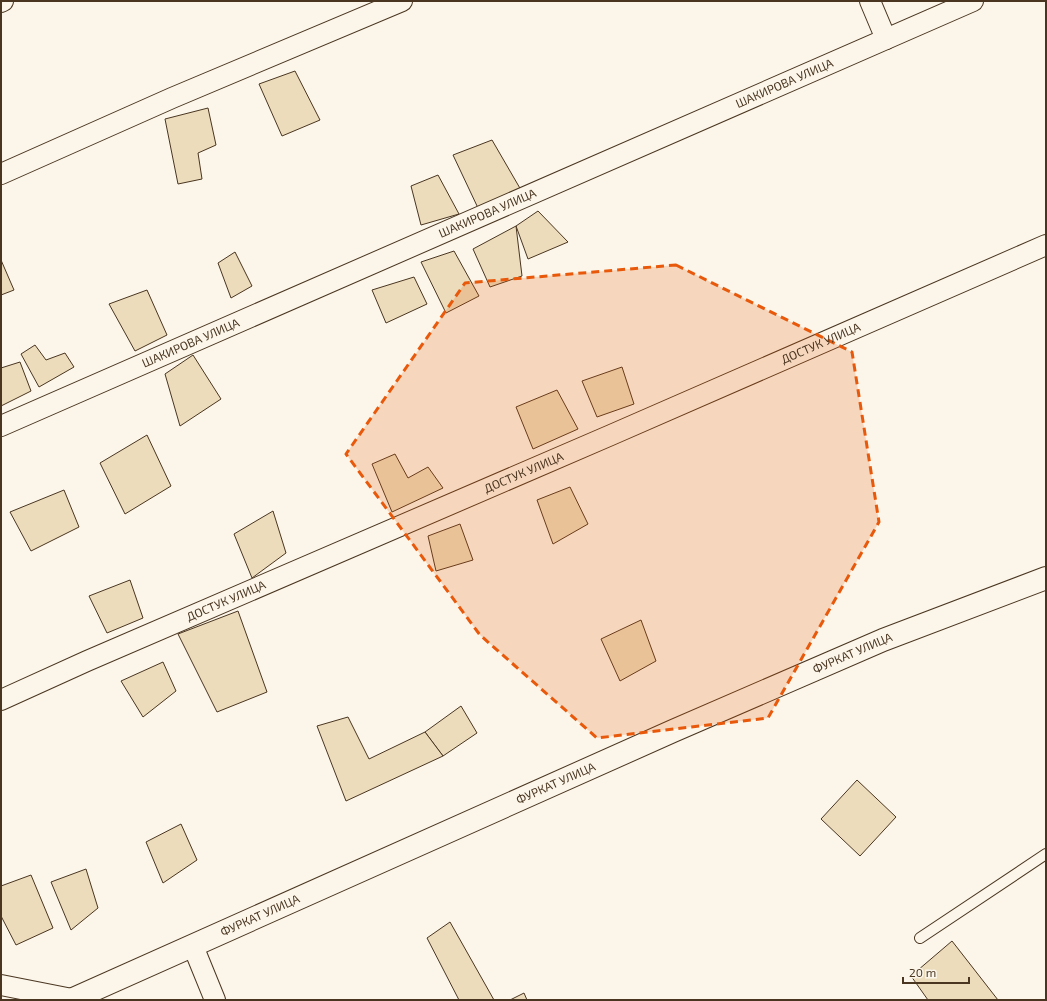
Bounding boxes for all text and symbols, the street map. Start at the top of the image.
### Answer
street label: ШАКИРОВА УЛИЦА [733,55,835,110]
street label: ШАКИРОВА УЛИЦА [436,185,539,240]
street label: ШАКИРОВА УЛИЦА [139,315,242,370]
street label: ДОСТУК УЛИЦА [779,319,863,366]
street label: ДОСТУК УЛИЦА [482,448,566,495]
street label: ДОСТУК УЛИЦА [184,577,268,623]
street label: ФУРКАТ УЛИЦА [810,629,894,676]
street label: ФУРКАТ УЛИЦА [514,758,598,806]
street label: ФУРКАТ УЛИЦА [218,891,302,938]
scale bar [903,959,969,985]
text: 20 m [909,965,936,979]

